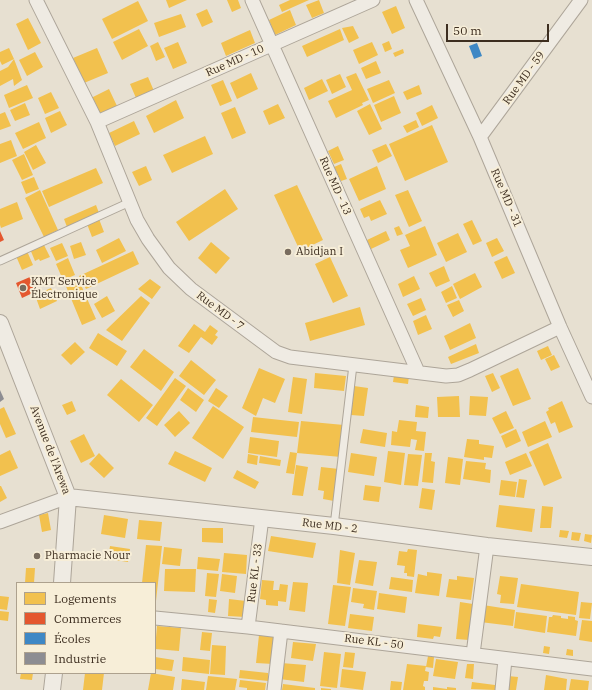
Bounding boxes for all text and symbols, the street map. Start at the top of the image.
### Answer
scale bar [448,16,551,42]
text: 50 m [453,23,482,38]
street label: Rue MD - 10 [204,42,266,80]
street label: Rue MD - 59 [500,49,548,107]
street label: Rue MD - 13 [316,155,354,217]
street label: Rue MD - 31 [488,167,524,229]
place label: Abidjan I [296,245,343,259]
marker: Abidjan I [283,247,293,257]
place label: KMT Service Électronique [31,275,98,301]
marker: KMT Service Électronique [18,283,28,293]
street label: Rue MD - 7 [194,289,246,333]
street label: Avenue de l'Arewa [27,404,73,496]
street label: Rue MD - 2 [301,516,359,536]
street label: Rue KL - 33 [245,543,265,603]
place label: Pharmacie Nour [45,549,130,563]
marker: Pharmacie Nour [32,551,42,561]
legend [16,582,156,674]
text: Logements [54,591,116,606]
text: Commerces [54,611,121,626]
text: Écoles [54,631,90,646]
street label: Rue KL - 50 [344,632,404,652]
text: Industrie [54,651,106,666]

